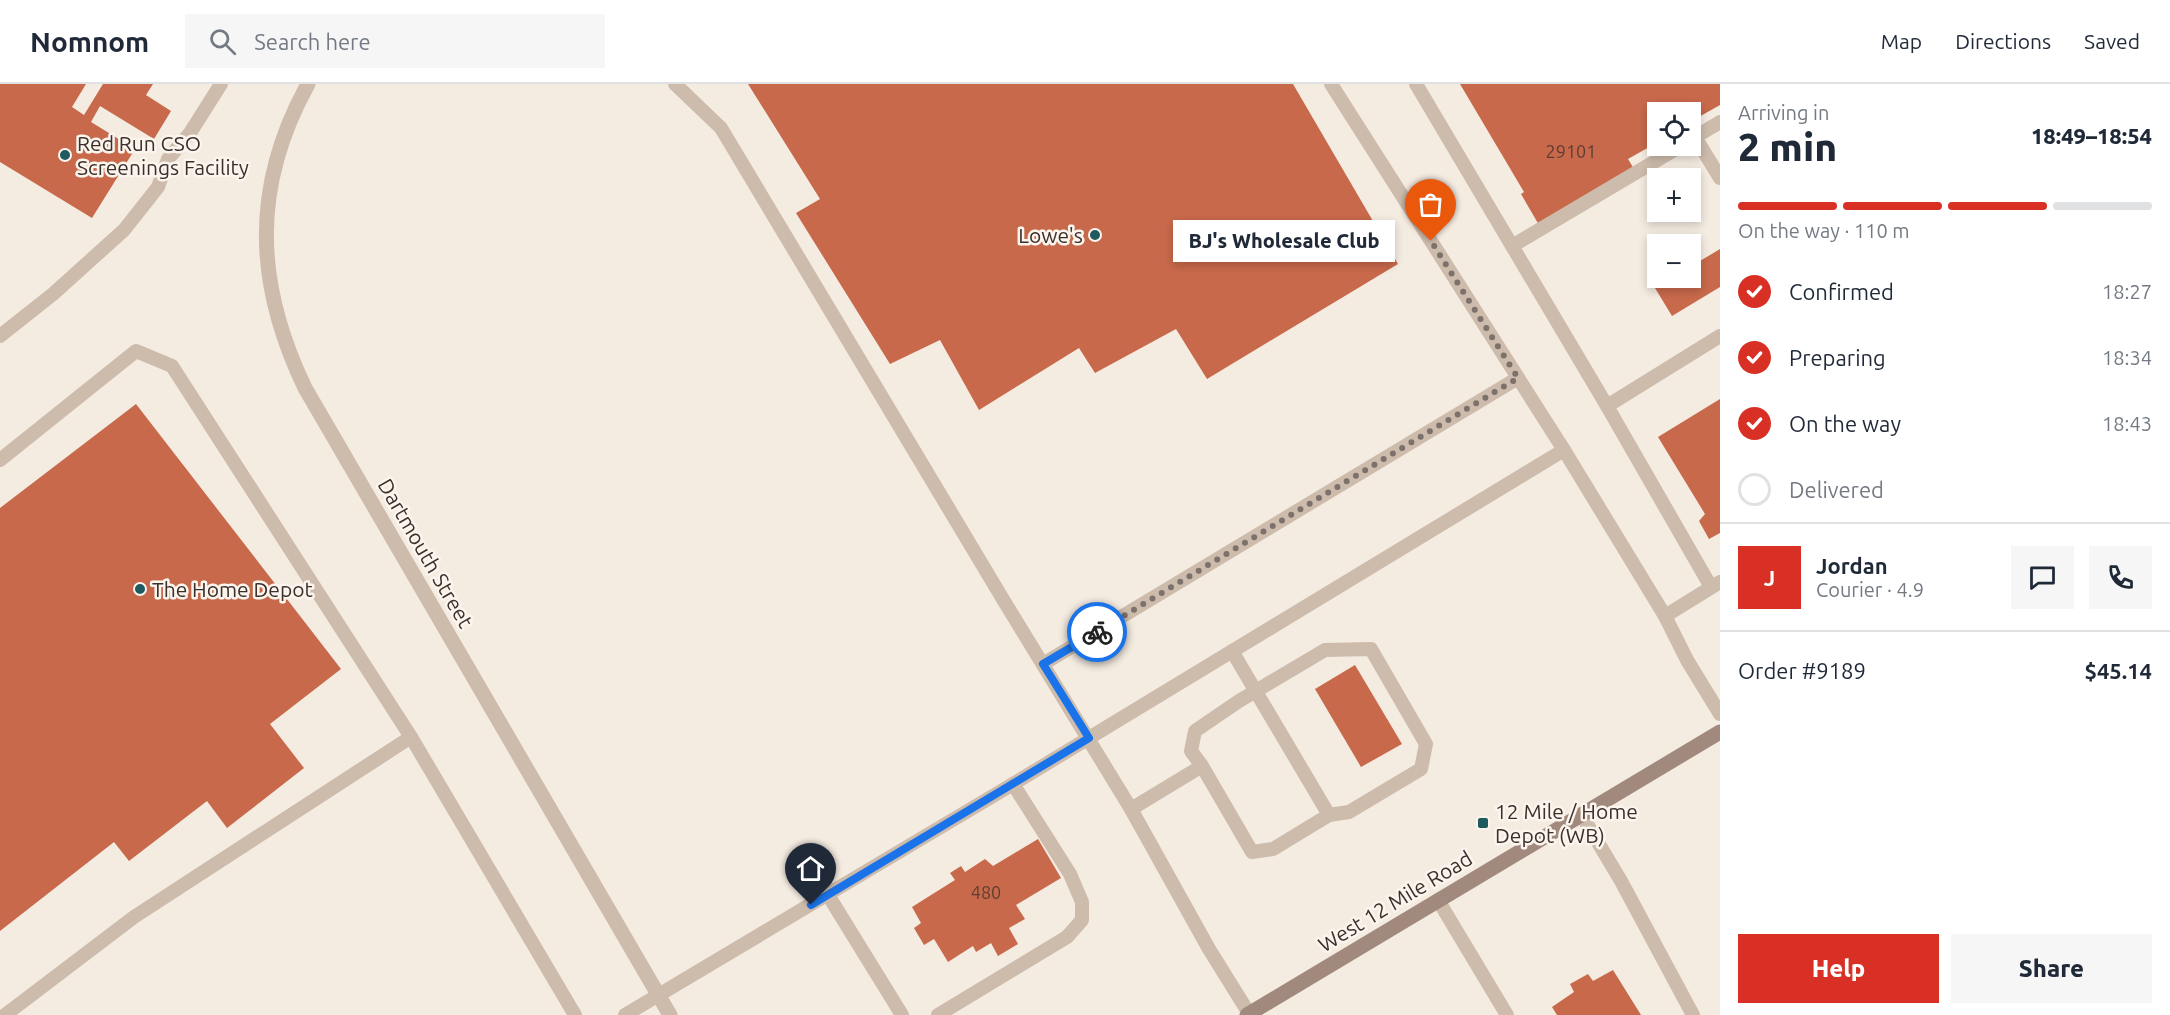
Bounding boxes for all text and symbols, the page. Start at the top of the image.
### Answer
search box [185,14,605,68]
icon: search [206,25,239,58]
text: Nomnom [30,26,149,57]
text: Search here [254,29,371,54]
text: Map [1881,29,1922,53]
text: Directions [1955,29,2051,53]
text: Saved [2084,29,2140,53]
text: Arriving in [1738,101,1829,124]
map controls [1647,102,1701,288]
button: locate [1647,102,1701,156]
text: 18:49–18:54 [2031,123,2152,148]
text: 2 min [1738,125,1837,168]
place label: Red Run CSO Screenings Facility [77,131,249,179]
house number: 29101 [1546,141,1596,161]
marker: Red Run CSO Screenings Facility [58,148,72,162]
button: + [1647,168,1701,222]
pin [1405,179,1456,241]
icon: bag [1414,188,1447,221]
text: On the way · 110 m [1738,219,1910,242]
callout: BJ's Wholesale Club [1173,220,1395,262]
place label: Lowe's [1018,223,1083,247]
marker: Lowe's [1088,228,1102,242]
text: BJ's Wholesale Club [1188,229,1380,252]
button: − [1647,234,1701,288]
icon: check [1738,275,1771,308]
text: Confirmed [1789,279,1894,304]
text: 18:27 [2102,280,2152,303]
icon: check [1738,341,1771,374]
text: Preparing [1789,345,1886,370]
text: 18:34 [2102,346,2152,369]
icon: check [1738,407,1771,440]
text: On the way [1789,411,1901,436]
text: 18:43 [2102,412,2152,435]
street label: Dartmouth Street [374,474,478,632]
text: Delivered [1789,477,1884,502]
button: chat [2011,546,2074,609]
button: phone [2089,546,2152,609]
text: Jordan [1816,553,1888,578]
text: J [1764,565,1775,590]
place label: The Home Depot [152,577,313,601]
text: Courier · 4.9 [1816,578,1924,601]
marker: The Home Depot [133,582,147,596]
courier [1067,602,1127,662]
icon: bike [1081,616,1114,649]
text: Order #9189 [1738,658,1866,683]
text: $45.14 [2085,658,2152,683]
place label: 12 Mile / Home Depot (WB) [1495,799,1638,847]
marker: 12 Mile / Home Depot (WB) [1476,816,1490,830]
pin [785,843,836,905]
street label: West 12 Mile Road [1314,846,1476,956]
icon: home [794,852,827,885]
house number: 480 [971,882,1001,902]
button: Help [1738,934,1939,1003]
button: Share [1951,934,2152,1003]

